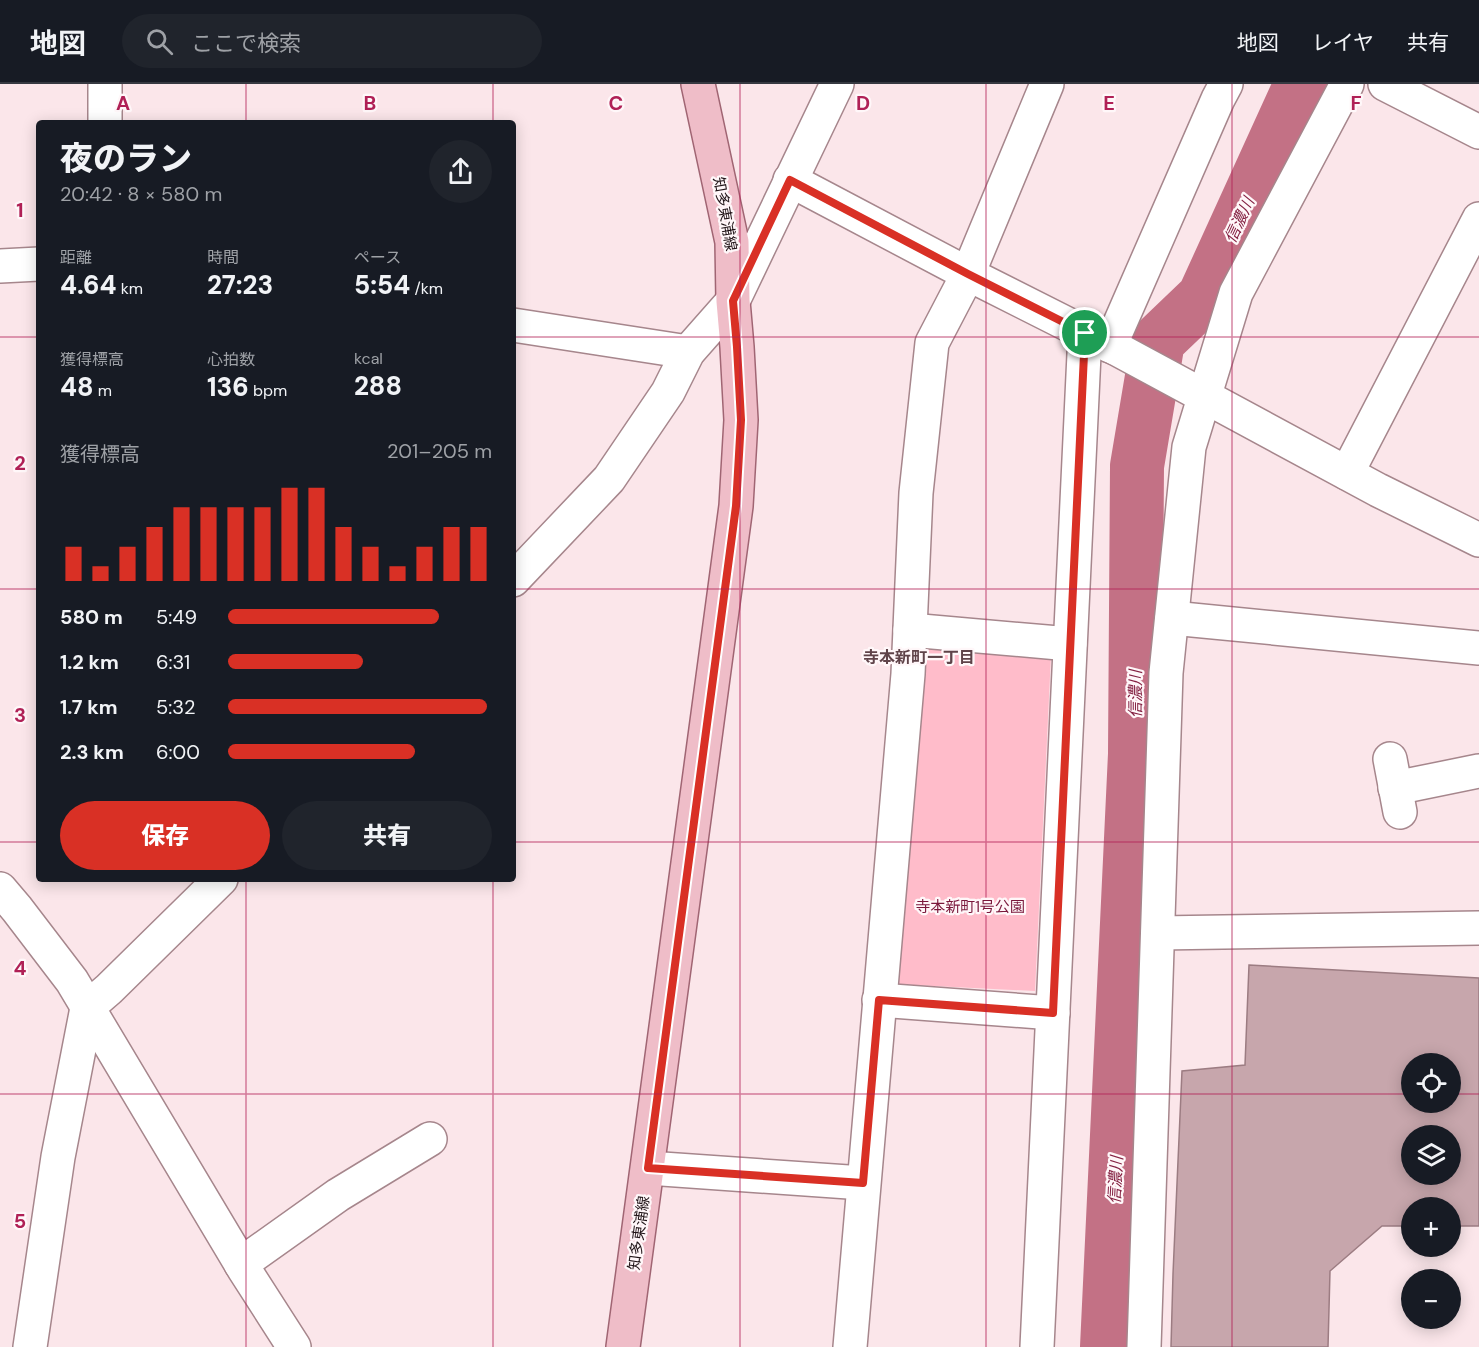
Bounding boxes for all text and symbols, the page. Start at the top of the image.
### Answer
search box [122,14,542,68]
text: 地図 [30,25,86,62]
icon: search [143,25,176,58]
text: ここで検索 [191,29,301,58]
text: 地図 [1237,29,1279,57]
text: レイヤ [1312,29,1374,57]
text: 共有 [1407,29,1449,57]
text: A [116,90,130,116]
text: B [364,90,376,116]
text: C [609,90,623,116]
text: D [856,90,870,116]
text: E [1103,90,1115,116]
text: F [1350,90,1362,116]
text: 夜のラン [60,137,192,180]
button: share [429,140,492,203]
street label: 知多東浦線 [709,175,741,253]
text: 20:42 · 8 × 580 m [60,181,222,207]
water label: 信濃川 [1220,192,1260,246]
text: 1 [16,197,24,223]
text: 距離 [60,247,92,268]
text: 時間 [207,247,239,268]
text: ペース [354,247,401,268]
text: 4.64 [60,268,117,302]
text: 27:23 [207,268,273,302]
text: 5:54 [354,268,410,302]
text: km [117,278,143,299]
text: /km [410,278,443,299]
pin [1059,307,1110,358]
icon: arrive [1068,316,1101,349]
text: kcal [354,348,383,369]
text: 獲得標高 [60,349,124,370]
text: 心拍数 [207,349,255,370]
text: 288 [354,369,402,403]
text: 48 [60,370,94,404]
text: 136 [207,370,249,404]
text: m [94,380,112,401]
text: bpm [249,380,287,401]
text: 201–205 m [387,438,492,464]
text: 獲得標高 [60,441,140,467]
text: 2 [14,450,26,476]
text: 580 m [60,604,123,630]
text: 5:49 [156,604,197,630]
district label: 寺本新町一丁目 [863,647,975,668]
text: 1.2 km [60,649,119,675]
text: 6:31 [156,649,190,675]
water label: 信濃川 [1125,668,1146,718]
text: 1.7 km [60,694,118,720]
text: 5:32 [156,694,196,720]
text: 3 [14,702,26,728]
text: 2.3 km [60,739,124,765]
text: 6:00 [156,739,200,765]
button: 保存 [60,801,270,870]
button: 共有 [282,801,492,870]
park label: 寺本新町1号公園 [915,897,1025,917]
text: 4 [14,955,27,981]
map controls [1401,1053,1461,1329]
button: locate [1401,1053,1461,1113]
button: layers [1401,1125,1461,1185]
water label: 信濃川 [1104,1154,1127,1205]
street label: 知多東浦線 [624,1194,654,1272]
button: + [1401,1197,1461,1257]
text: 5 [14,1208,26,1234]
button: − [1401,1269,1461,1329]

